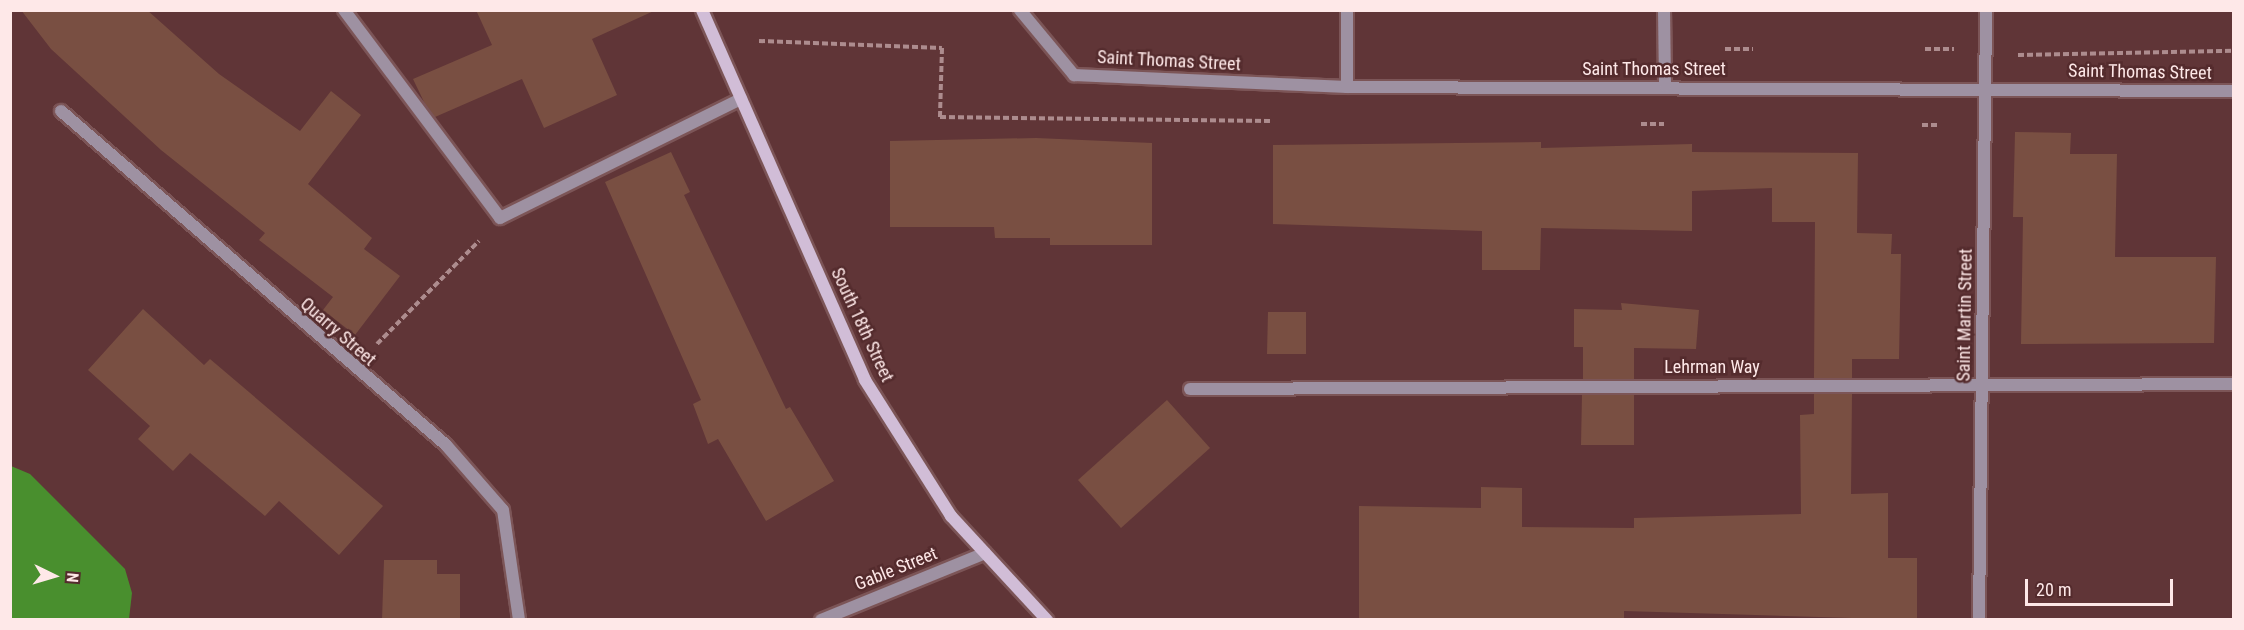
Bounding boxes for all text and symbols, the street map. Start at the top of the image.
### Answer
street label: Saint Thomas Street [1097,46,1241,76]
street label: Saint Thomas Street [1582,58,1726,80]
street label: Saint Thomas Street [2068,60,2212,84]
street label: Saint Martin Street [1953,248,1977,382]
street label: South 18th Street [826,265,898,385]
street label: Quarry Street [296,293,380,371]
street label: Lehrman Way [1664,356,1760,378]
street label: Gable Street [852,543,940,595]
north arrow [24,546,84,606]
scale bar [2028,567,2176,605]
text: N [63,572,82,583]
text: 20 m [2036,579,2071,600]

